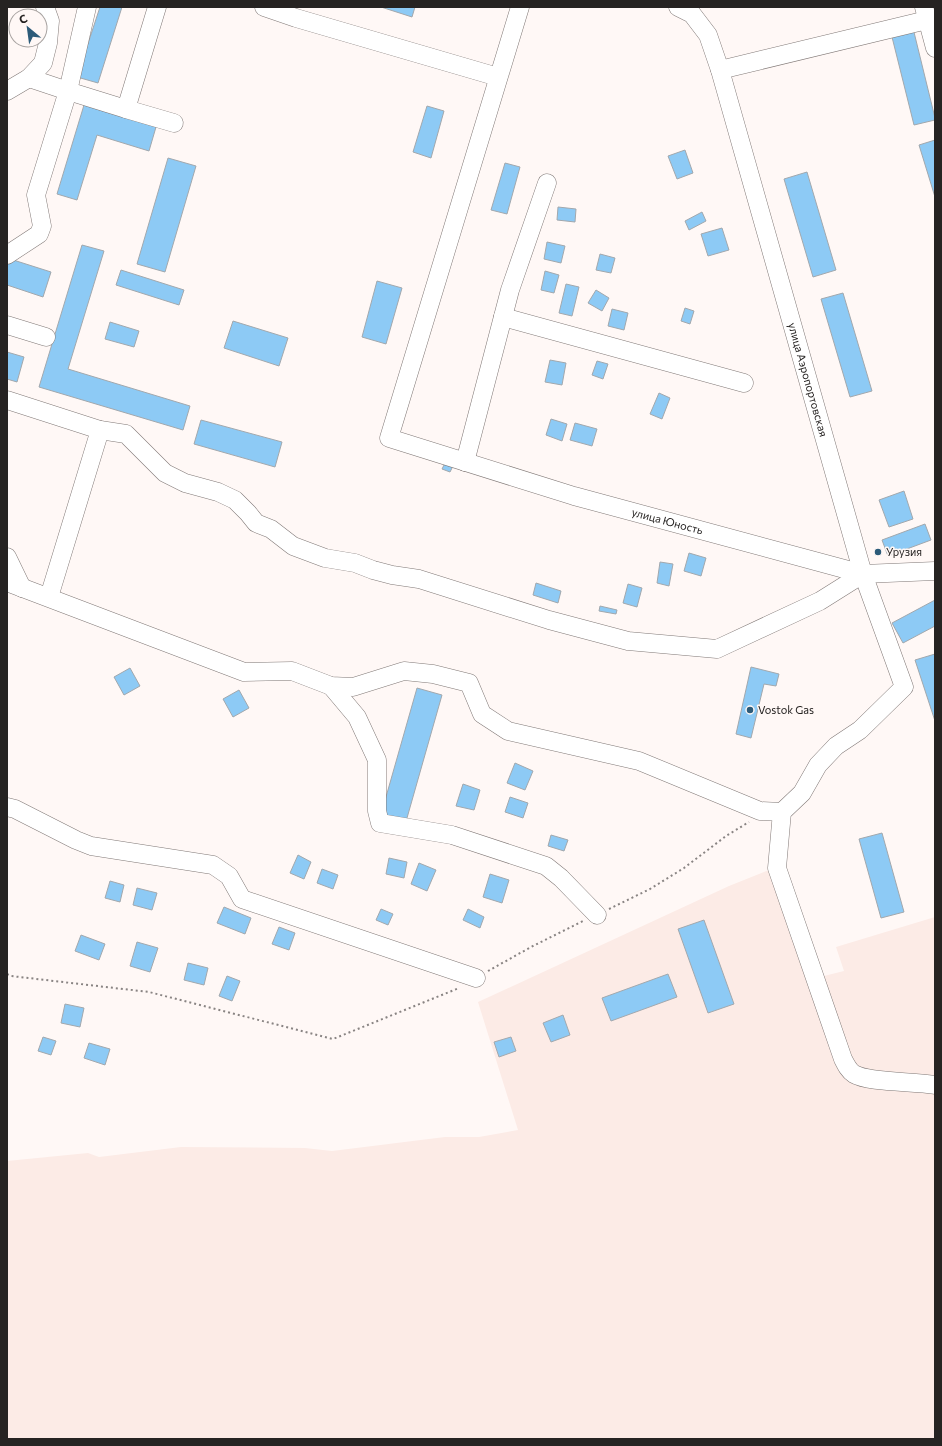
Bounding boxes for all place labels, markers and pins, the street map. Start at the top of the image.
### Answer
place label: Урузия [886,545,922,558]
marker: Урузия [873,547,883,557]
place label: Vostok Gas [758,703,814,716]
marker: Vostok Gas [745,705,755,715]

